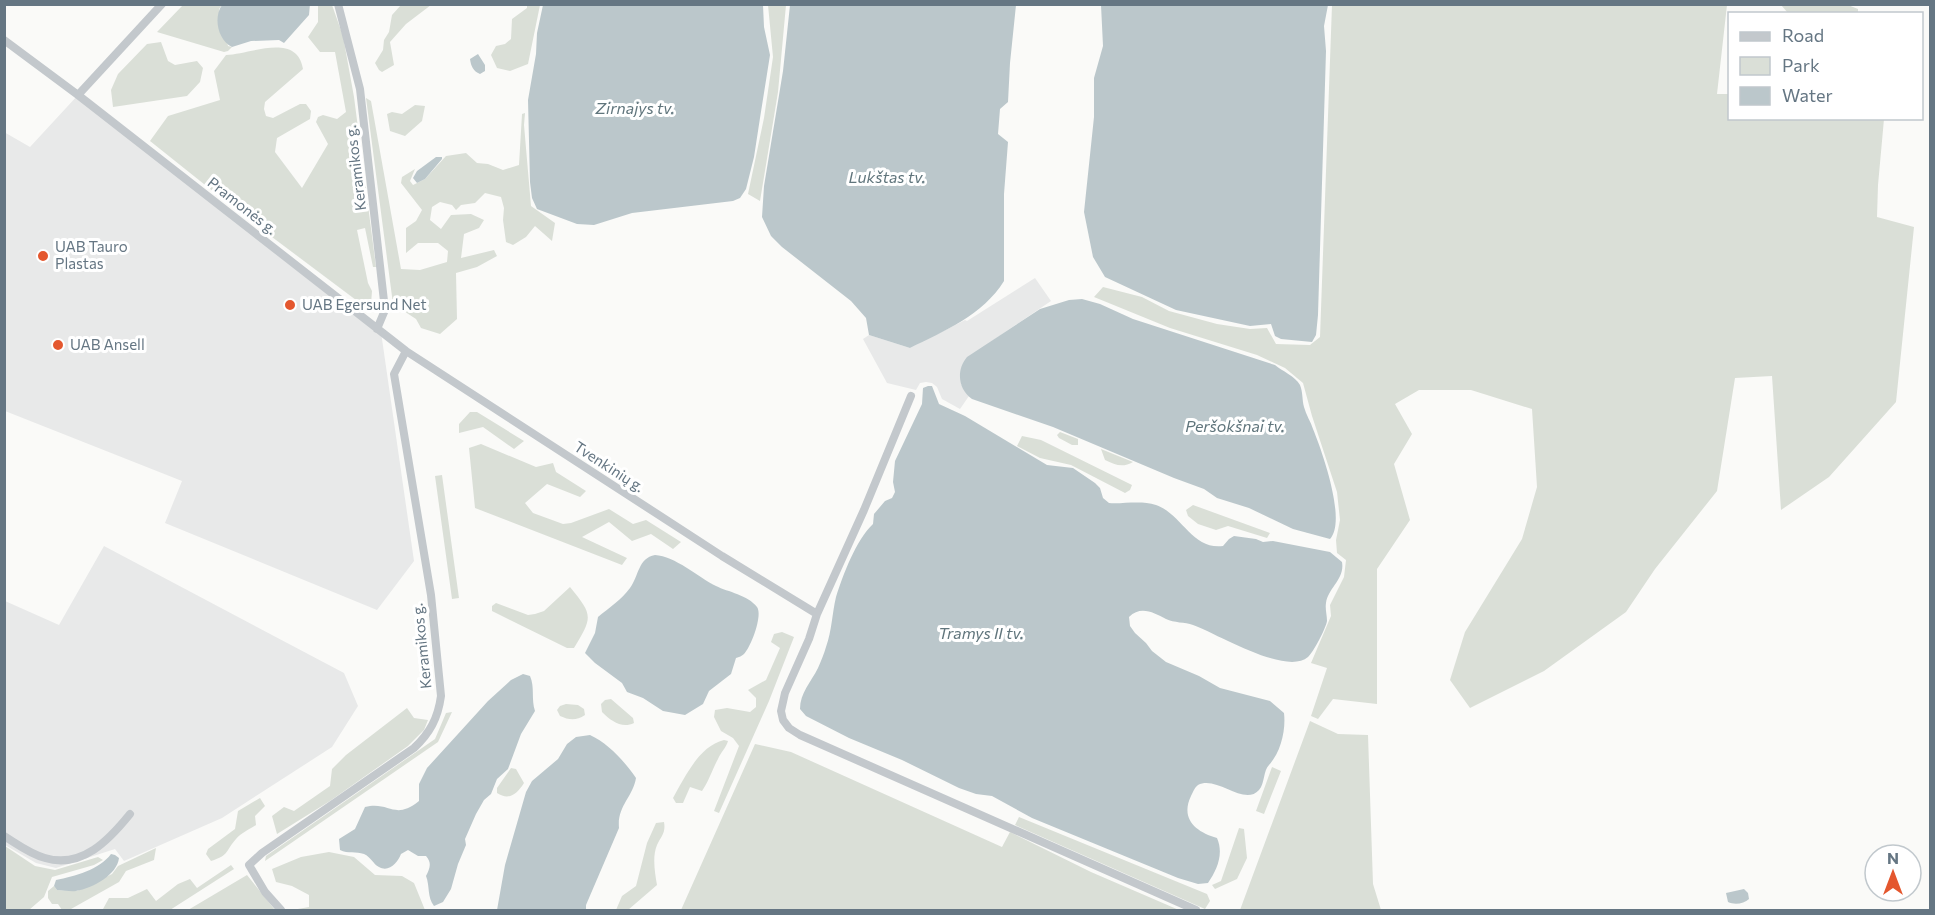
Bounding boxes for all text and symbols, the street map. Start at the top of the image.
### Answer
legend [1728,12,1923,120]
text: Road [1782,24,1824,46]
text: Park [1782,54,1820,76]
text: Water [1782,84,1833,106]
water label: Zirnajys tv. [594,98,675,117]
street label: Keramikos g. [341,124,369,212]
water label: Lukštas tv. [848,167,926,186]
street label: Pramonės g. [204,173,281,238]
place label: UAB Tauro Plastas [55,237,128,272]
marker: UAB Tauro Plastas [36,249,50,263]
place label: UAB Egersund Net [302,295,427,313]
marker: UAB Egersund Net [283,298,297,312]
place label: UAB Ansell [70,335,145,353]
marker: UAB Ansell [51,338,65,352]
water label: Peršokšnai tv. [1185,416,1285,435]
street label: Tvenkinių g. [571,437,648,495]
street label: Keramikos g. [408,602,434,690]
water label: Tramys II tv. [938,623,1024,642]
north arrow [1863,843,1923,903]
text: N [1887,848,1899,867]

